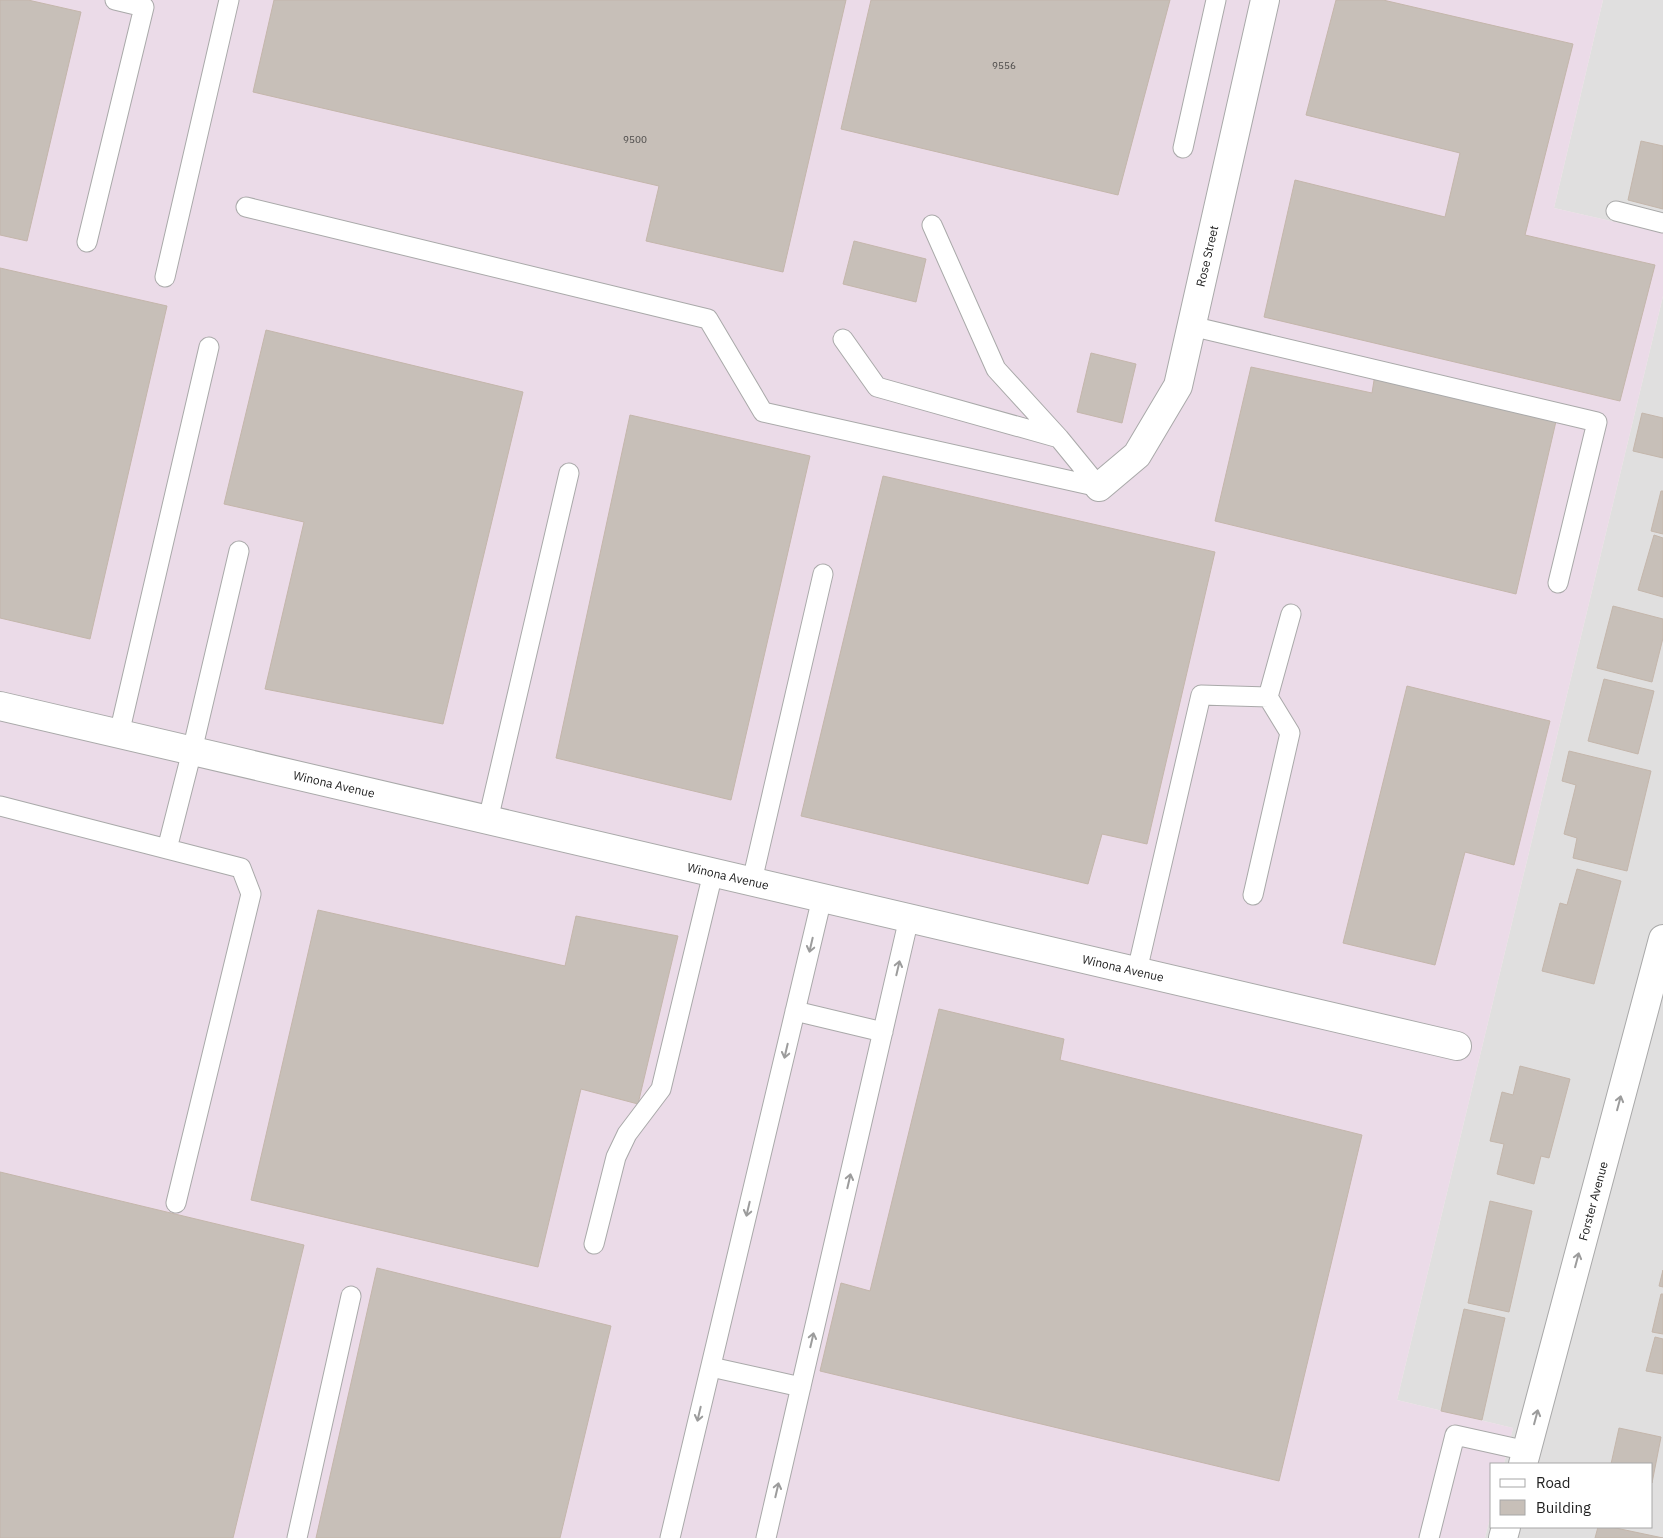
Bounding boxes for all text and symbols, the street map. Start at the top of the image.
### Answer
house number: 9556 [992,59,1016,72]
house number: 9500 [623,133,647,146]
street label: Rose Street [1193,224,1221,288]
street label: Winona Avenue [292,767,377,801]
street label: Winona Avenue [686,859,771,893]
one-way arrow [805,937,815,953]
street label: Winona Avenue [1081,951,1166,985]
one-way arrow [894,961,903,977]
one-way arrow [781,1043,790,1059]
one-way arrow [1615,1096,1624,1112]
street label: Forster Avenue [1575,1159,1611,1242]
one-way arrow [845,1174,854,1190]
one-way arrow [743,1201,752,1217]
one-way arrow [1573,1253,1583,1269]
one-way arrow [808,1332,817,1348]
one-way arrow [694,1406,703,1422]
one-way arrow [1531,1410,1541,1426]
legend [1490,1463,1653,1528]
text: Road [1536,1473,1571,1492]
one-way arrow [773,1483,782,1499]
text: Building [1536,1498,1591,1517]

